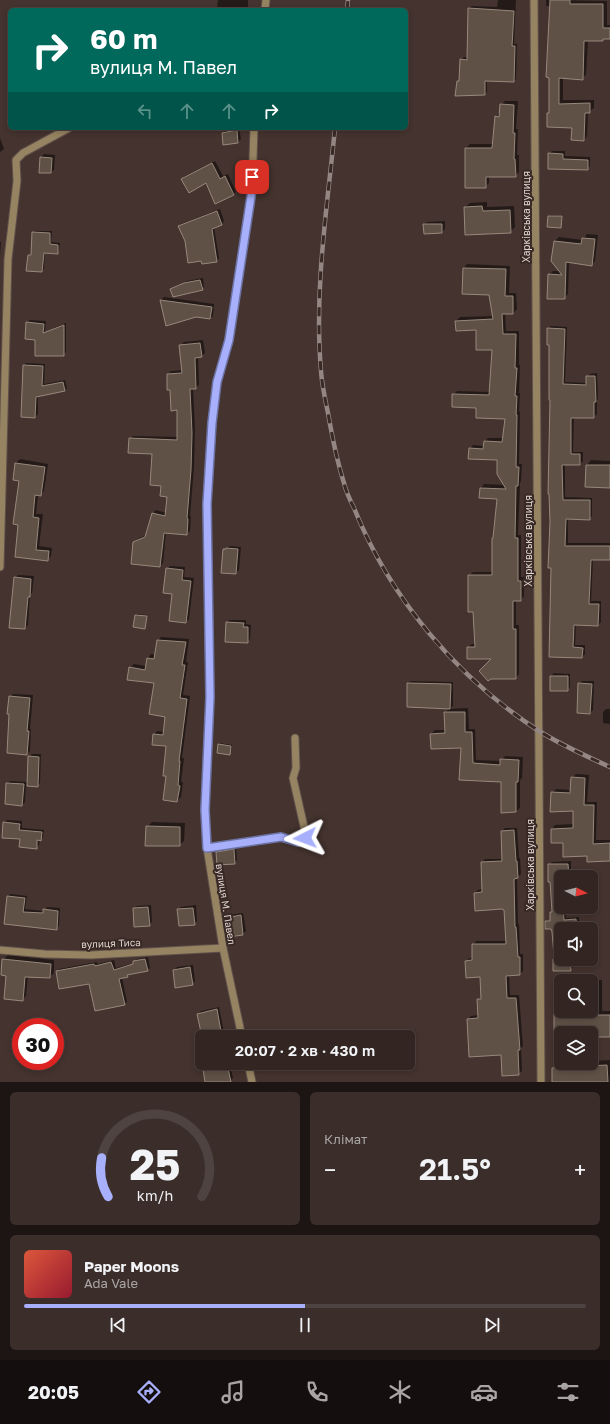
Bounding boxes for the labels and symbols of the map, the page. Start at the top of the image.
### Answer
pin [235,160,269,194]
street label: Харківська вулиця [520,171,532,263]
street label: Харківська вулиця [522,495,534,587]
position arrow [284,817,326,859]
street label: Харківська вулиця [524,819,536,911]
street label: вулиця М. Павел [214,863,238,945]
north arrow [554,870,598,914]
street label: вулиця Тиса [81,936,141,950]
speed limit sign: 30 [12,1018,64,1070]

